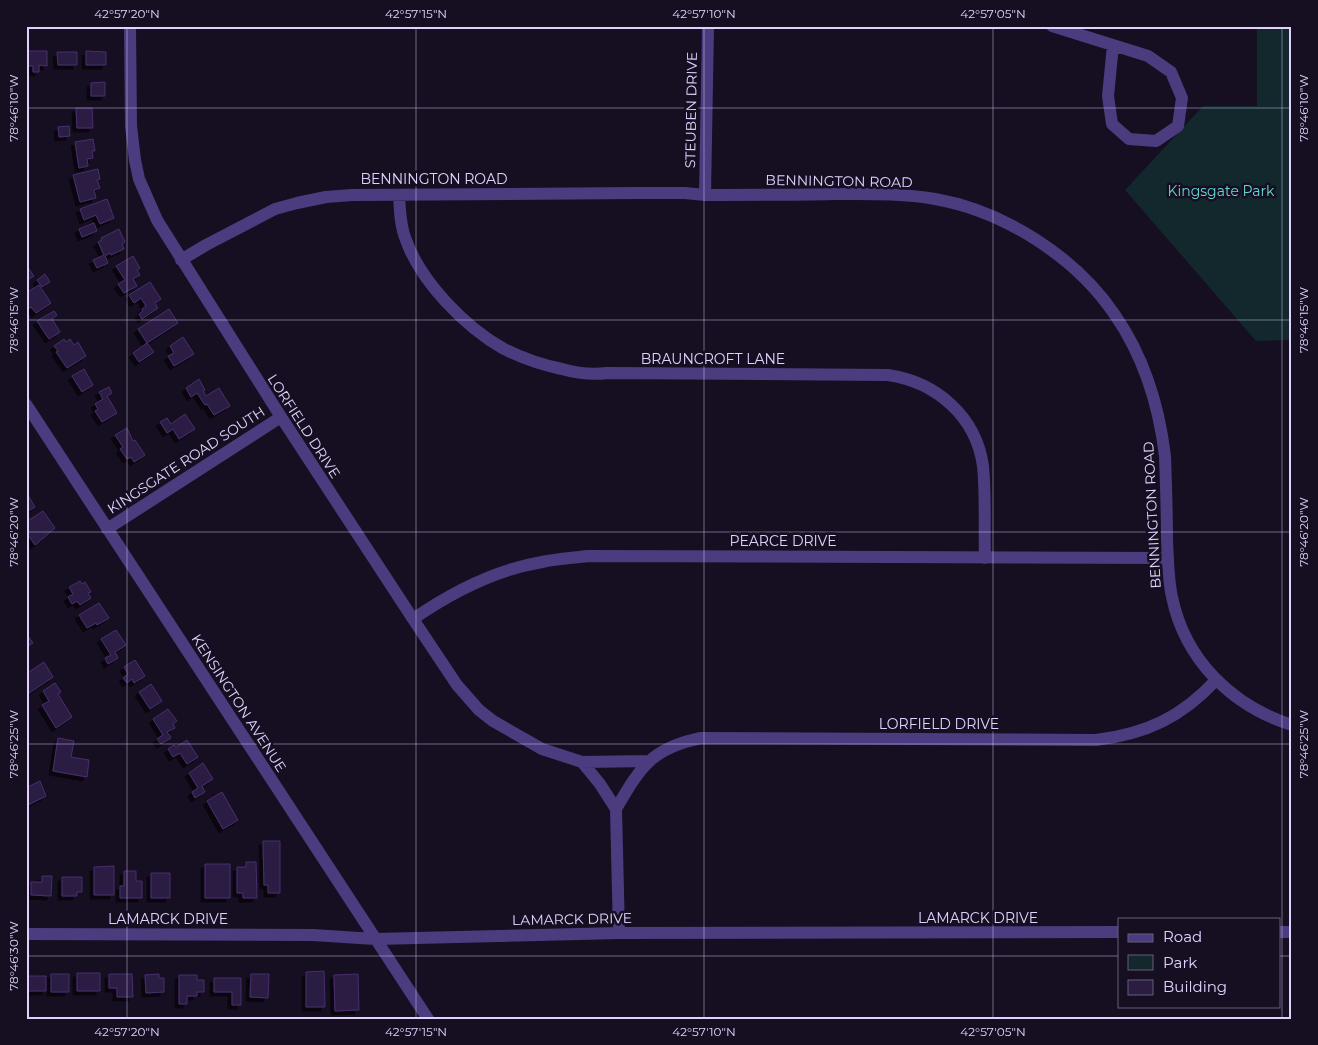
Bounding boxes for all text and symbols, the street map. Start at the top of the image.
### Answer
text: 42°57'20"N [94,6,160,21]
text: 42°57'15"N [385,6,447,21]
text: 42°57'10"N [672,6,736,21]
text: 42°57'05"N [960,6,1026,21]
street label: STEUBEN DRIVE [681,52,701,168]
text: 78°46'10"W [6,74,21,142]
text: 78°46'10"W [1296,74,1311,142]
street label: BENNINGTON ROAD [360,170,508,188]
street label: BENNINGTON ROAD [765,171,913,191]
park label: Kingsgate Park [1168,182,1275,200]
text: 78°46'15"W [6,287,21,353]
text: 78°46'15"W [1296,287,1311,353]
street label: BRAUNCROFT LANE [641,350,785,368]
street label: LORFIELD DRIVE [264,371,344,481]
street label: KINGSGATE ROAD SOUTH [104,402,268,518]
street label: BENNINGTON ROAD [1139,441,1165,589]
text: 78°46'20"W [6,497,21,567]
text: 78°46'20"W [1296,497,1311,567]
street label: PEARCE DRIVE [729,532,837,550]
street label: KENSINGTON AVENUE [188,631,290,775]
text: 78°46'25"W [6,710,21,778]
text: 78°46'25"W [1296,710,1311,778]
street label: LORFIELD DRIVE [879,715,999,733]
street label: LAMARCK DRIVE [512,909,632,929]
street label: LAMARCK DRIVE [918,909,1038,927]
street label: LAMARCK DRIVE [108,910,228,928]
legend [1118,918,1280,1008]
text: 78°46'30"W [6,921,21,991]
text: Road [1163,927,1202,946]
text: Park [1163,953,1197,972]
text: Building [1163,977,1227,996]
text: 42°57'20"N [94,1024,160,1039]
text: 42°57'15"N [385,1024,447,1039]
text: 42°57'10"N [672,1024,736,1039]
text: 42°57'05"N [960,1024,1026,1039]

